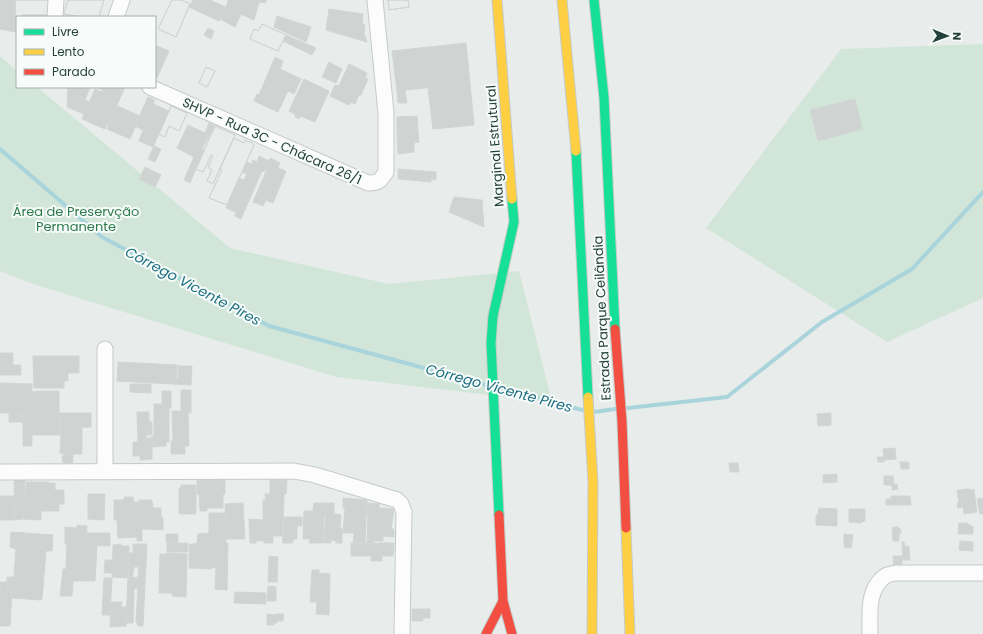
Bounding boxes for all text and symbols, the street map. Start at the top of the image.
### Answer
legend [16,16,156,88]
north arrow [927,16,967,56]
text: Livre [52,23,79,40]
text: N [949,32,965,40]
text: Lento [52,43,85,60]
text: Parado [52,63,96,80]
street label: Marginal Estrutural [481,85,509,207]
street label: SHVP - Rua 3C - Chácara 26/1 [179,93,365,189]
park label: Área de Preservção Permanente [13,202,139,236]
street label: Estrada Parque Ceilândia [588,235,616,401]
water label: Córrego Vicente Pires [122,242,264,330]
water label: Córrego Vicente Pires [423,359,575,417]

